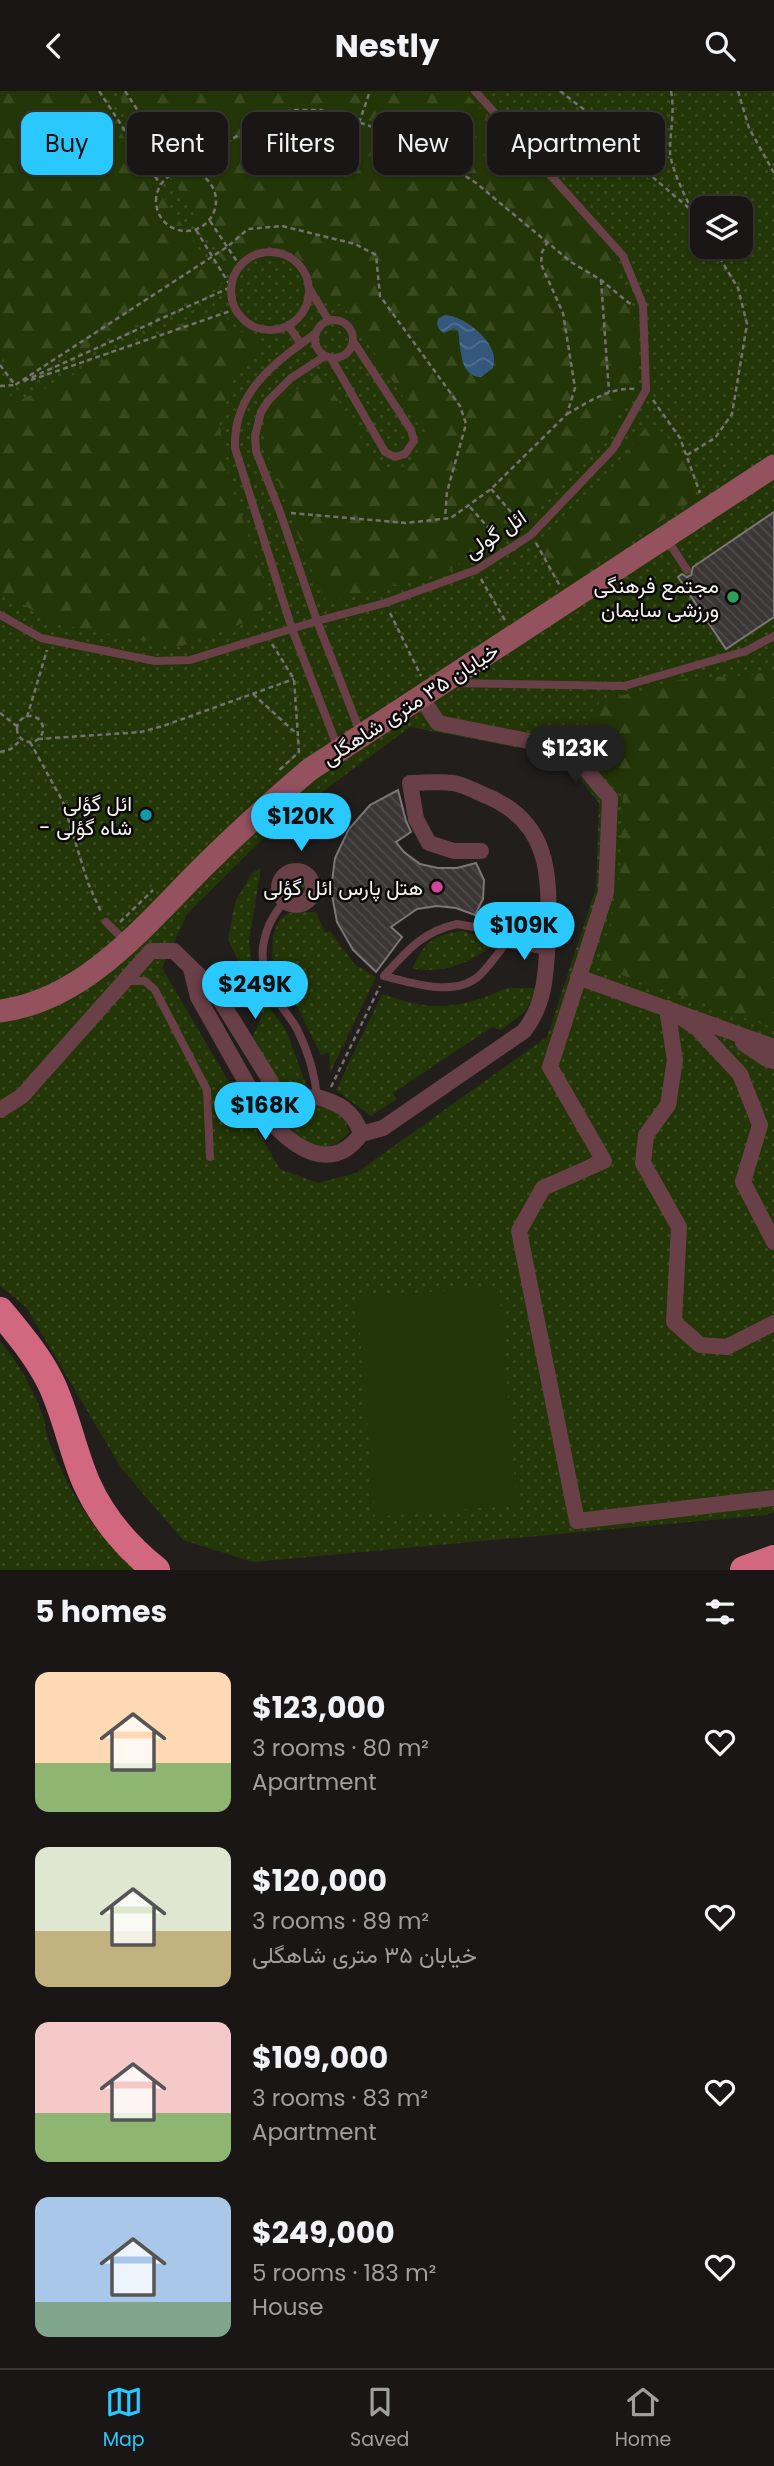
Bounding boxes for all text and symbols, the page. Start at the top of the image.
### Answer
text: Nestly [335,23,439,68]
icon: back [35,27,73,65]
icon: search [701,27,739,65]
chip: Buy [21,112,113,175]
chip: Rent [127,112,228,175]
chip: Filters [242,112,359,175]
chip: New [373,112,473,175]
chip: Apartment [487,112,665,175]
map controls [690,196,753,259]
button: layers [690,196,753,259]
street label: ائل گولی [458,503,532,565]
place label: مجتمع فرهنگی ورزشی سایمان [594,571,719,624]
marker: مجتمع فرهنگی ورزشی سایمان [725,589,741,605]
street label: خیابان ۳۵ متری شاهگلی [316,636,504,772]
pin: $123K [526,725,624,785]
text: $123K [542,732,608,764]
place label: ائل گؤلی - شاه گؤلی [39,789,132,842]
pin: $120K [252,793,350,853]
text: $120K [267,800,335,832]
marker: ائل گؤلی - شاه گؤلی [138,807,154,823]
place label: هتل پارس ائل گؤلی [263,873,423,902]
marker: هتل پارس ائل گؤلی [429,879,445,895]
pin: $109K [475,903,573,962]
text: $109K [490,909,558,941]
pin: $249K [206,961,304,1021]
text: $249K [218,968,292,1000]
pin: $168K [216,1083,314,1142]
text: $168K [230,1089,300,1121]
text: 5 homes [35,1590,167,1633]
icon: filters [701,1593,739,1631]
text: $123,000 [252,1686,386,1729]
icon: home [91,1700,175,1784]
icon: heart [701,1723,739,1761]
text: 3 rooms · 80 m² [252,1732,429,1764]
text: Apartment [252,1766,377,1798]
text: $120,000 [252,1859,387,1902]
icon: home [91,1875,175,1959]
icon: heart [701,1898,739,1936]
text: 3 rooms · 89 m² [252,1905,429,1937]
text: خیابان ۳۵ متری شاهگلی [252,1939,477,1971]
text: $109,000 [252,2036,388,2079]
icon: home [91,2050,175,2134]
icon: heart [701,2073,739,2111]
text: 3 rooms · 83 m² [252,2082,428,2114]
text: Apartment [252,2116,377,2148]
text: $249,000 [252,2211,395,2254]
icon: home [91,2225,175,2309]
icon: heart [701,2248,739,2286]
text: 5 rooms · 183 m² [252,2257,436,2289]
text: House [252,2291,324,2323]
tab: Map [103,2383,145,2454]
tab: Saved [350,2383,409,2454]
tab: Home [615,2383,671,2454]

